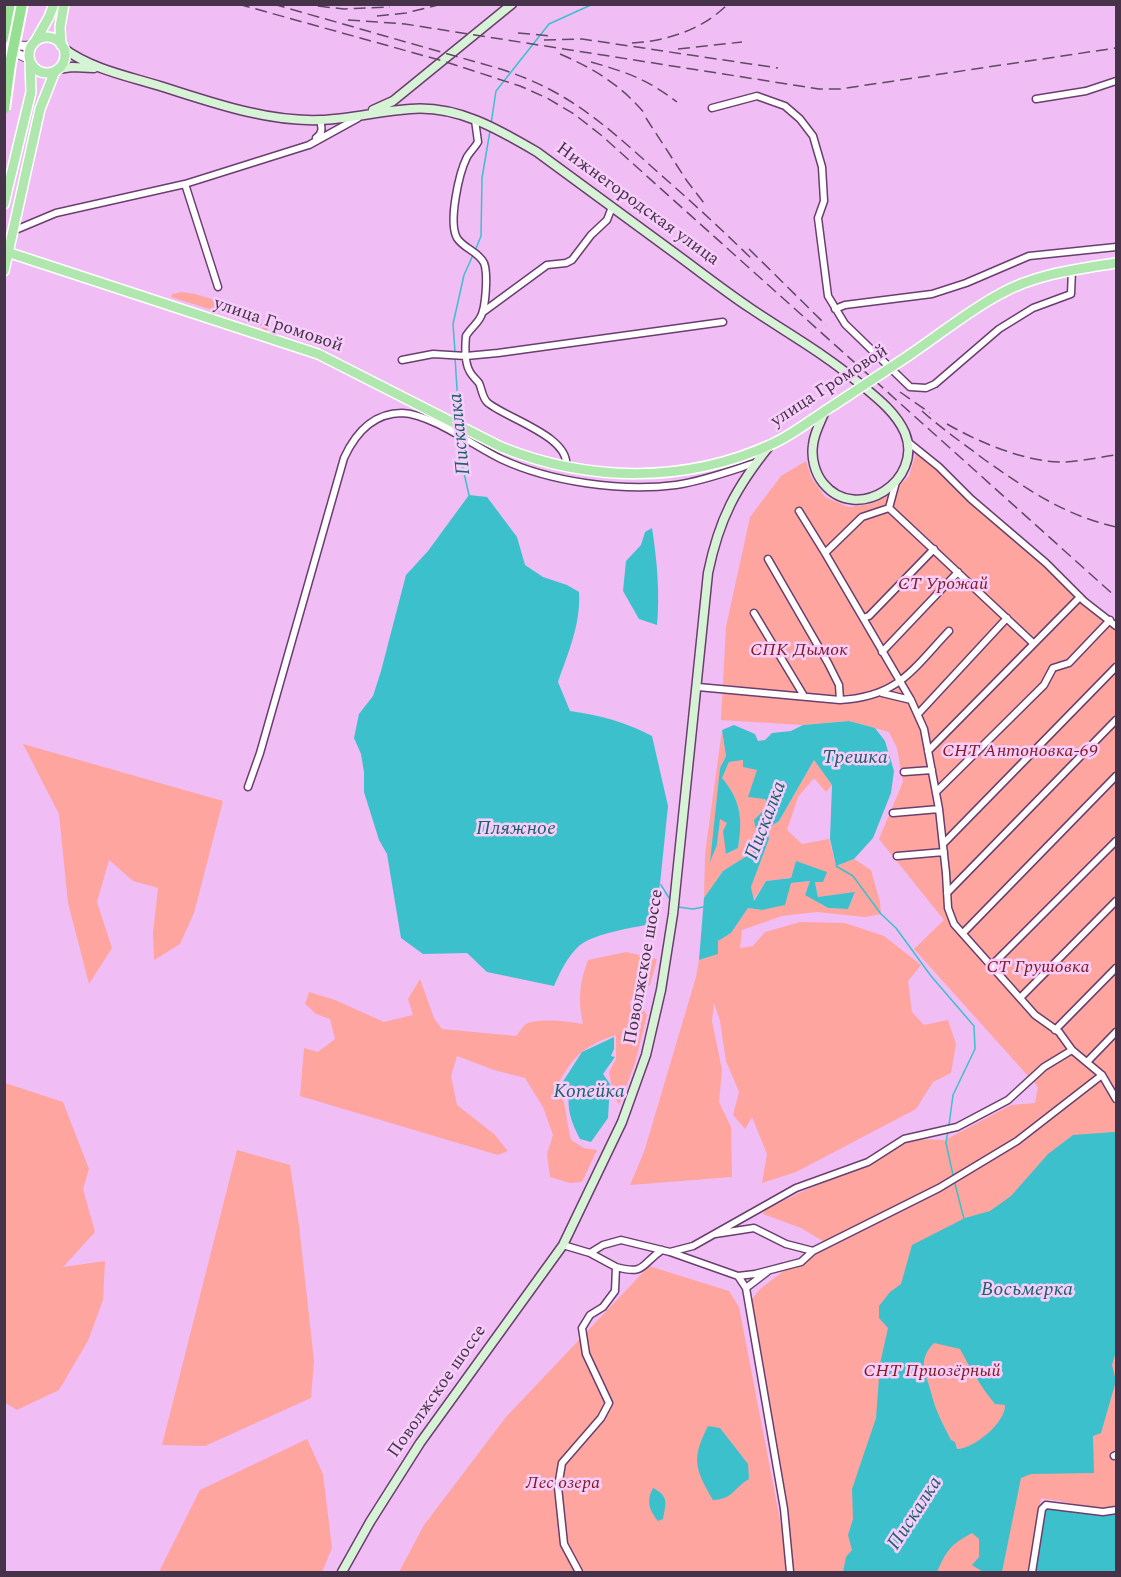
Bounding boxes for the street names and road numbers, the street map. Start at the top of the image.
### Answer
street label: Нижнегородская улица [551,139,723,271]
street label: улица Громовой [211,294,345,358]
street label: улица Громовой [768,341,892,433]
street label: Поволжское шоссе [621,888,669,1046]
street label: Поволжское шоссе [384,1321,492,1463]

